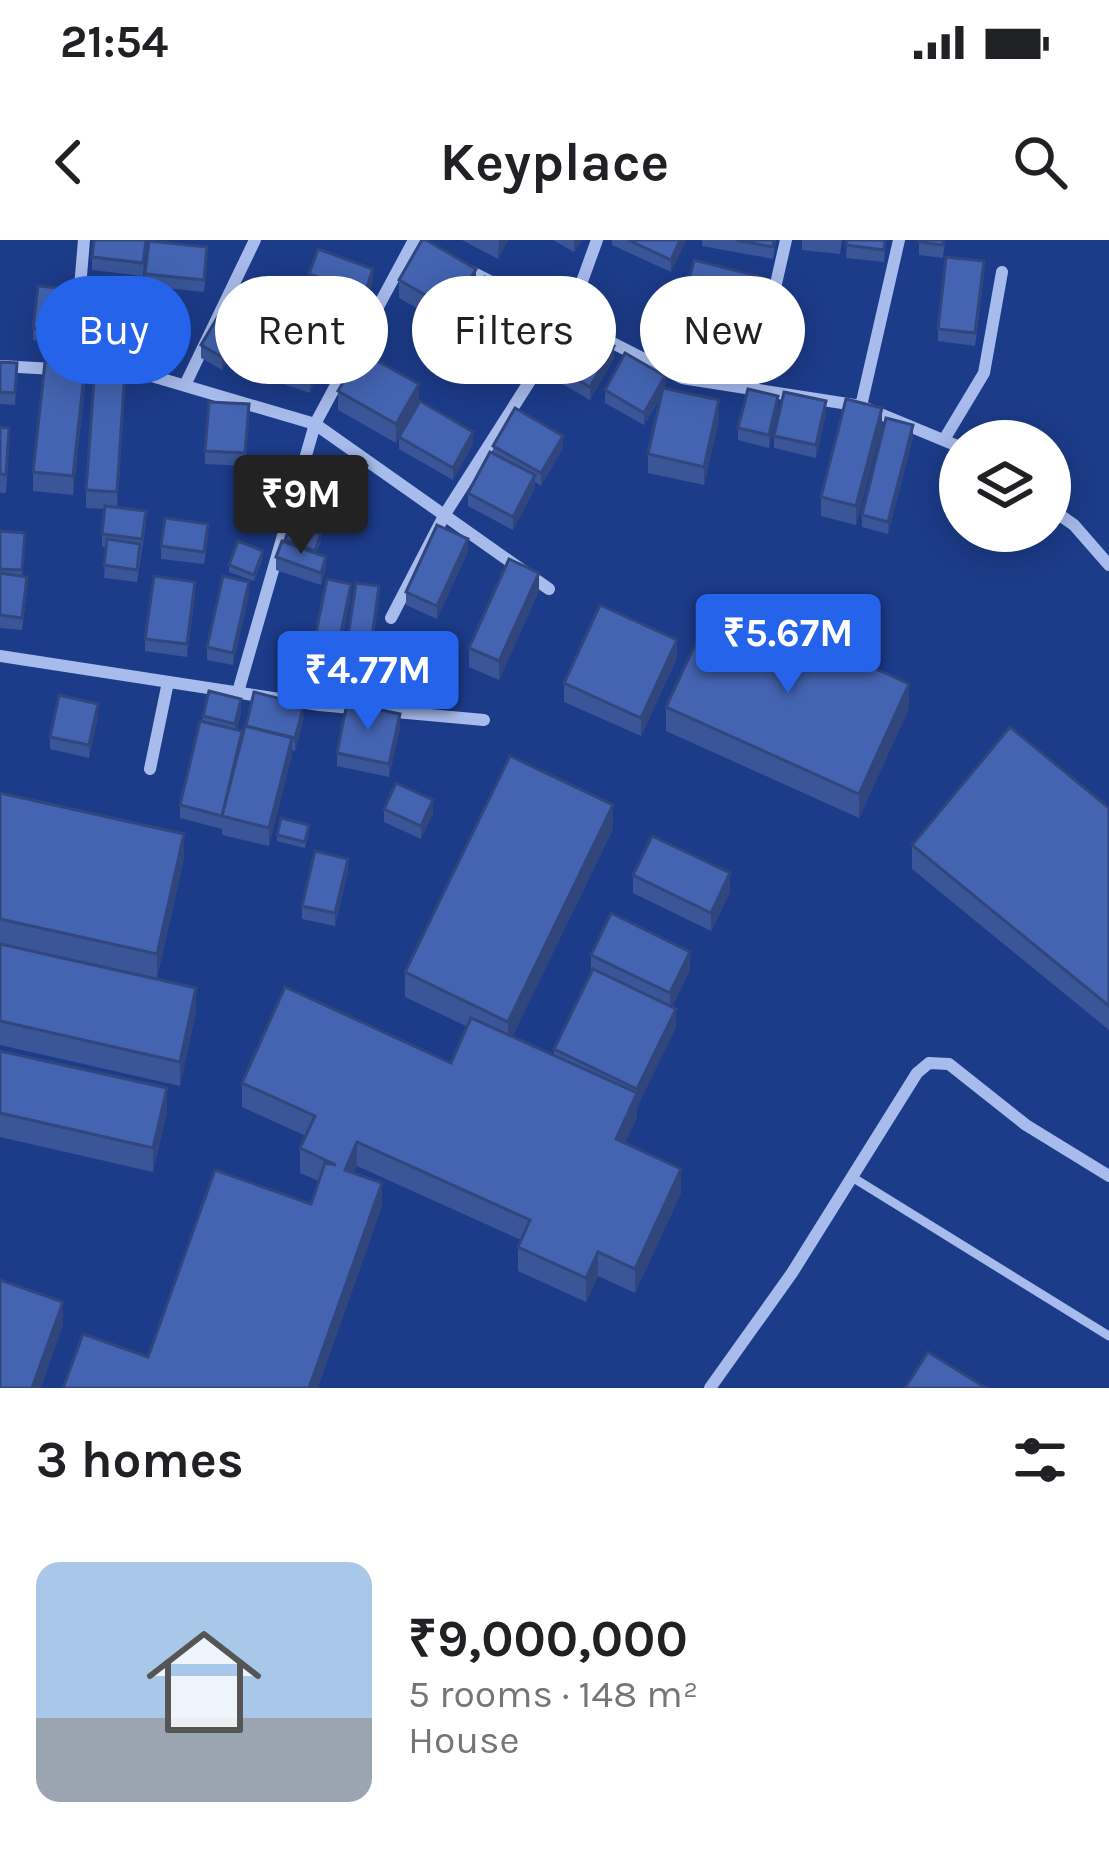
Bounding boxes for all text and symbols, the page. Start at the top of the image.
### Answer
text: 21:54 [60,16,168,68]
icon: back [36,129,102,195]
icon: search [1007,129,1073,195]
text: Keyplace [440,130,669,194]
chip: Buy [36,276,191,384]
chip: Rent [215,276,388,384]
chip: Filters [412,276,616,384]
chip: New [640,276,805,384]
map controls [939,420,1071,552]
button: layers [939,420,1071,552]
pin: ₹9M [243,455,359,557]
text: ₹9M [261,471,341,517]
pin: ₹5.67M [690,594,886,696]
text: ₹5.67M [723,610,853,656]
pin: ₹4.77M [270,631,466,733]
text: ₹4.77M [305,647,431,693]
icon: filters [1007,1427,1073,1493]
text: 3 homes [36,1430,244,1490]
text: ₹9,000,000 [408,1609,688,1669]
icon: home [132,1610,276,1754]
text: 5 rooms · 148 m² [408,1671,699,1717]
text: House [408,1717,520,1763]

